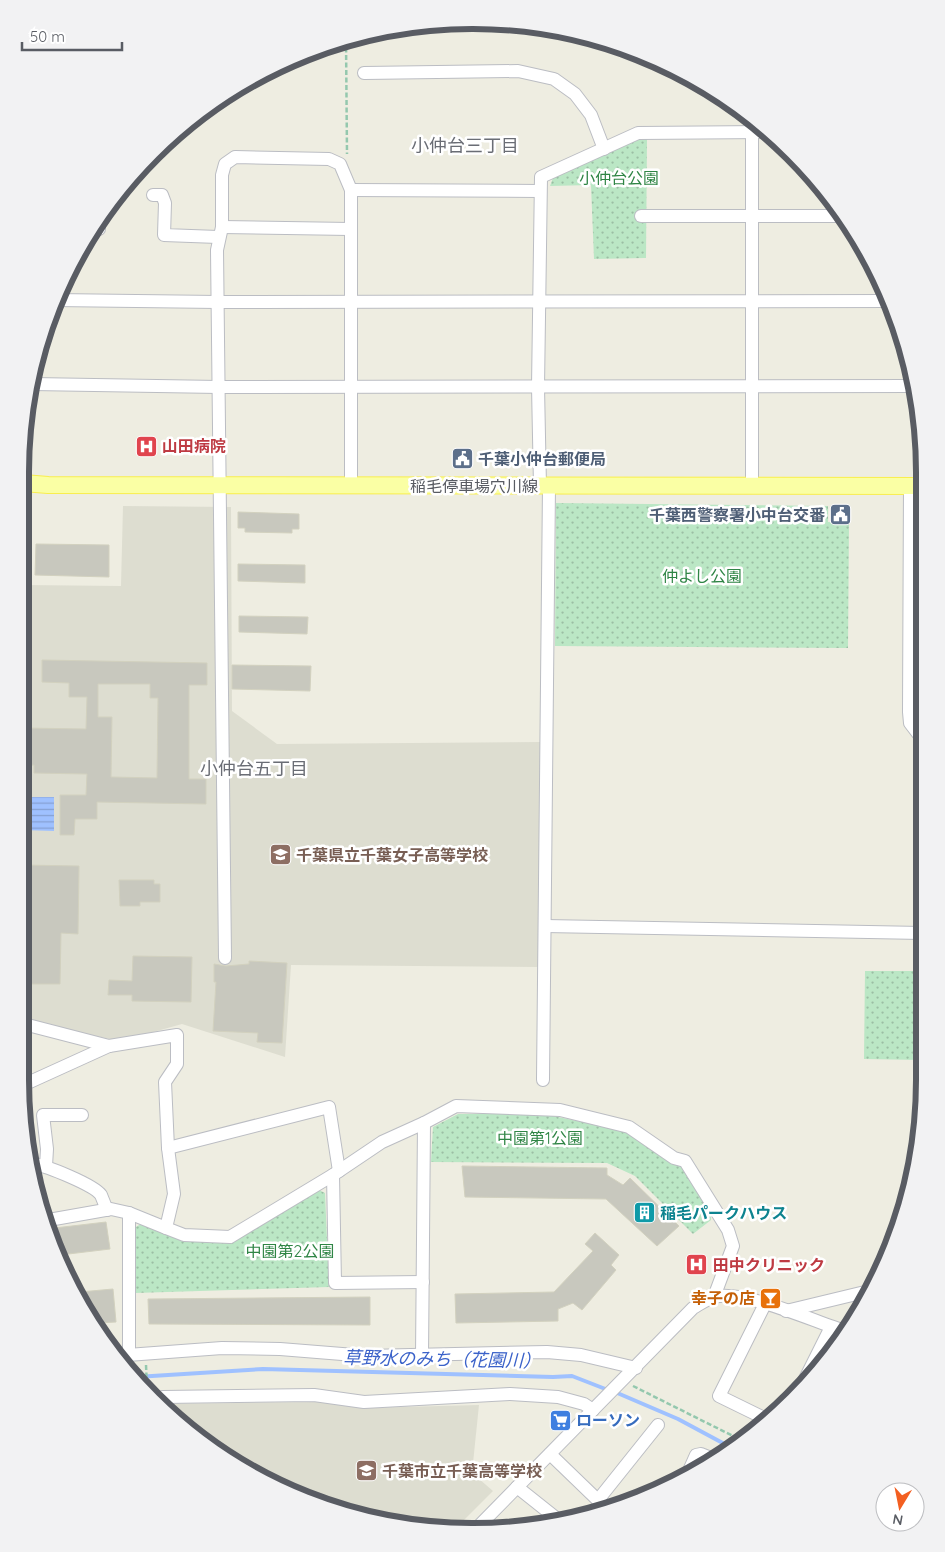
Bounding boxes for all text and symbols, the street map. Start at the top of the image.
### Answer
scale bar [22,20,122,52]
text: 50 m [30,27,65,46]
district label: 小仲台三丁目 [411,134,519,157]
park label: 小仲台公園 [579,168,659,188]
hospital icon: 山田病院 [134,434,158,458]
place label: 山田病院 [162,436,226,456]
public building icon: 千葉小仲台郵便局 [450,447,474,471]
place label: 千葉小仲台郵便局 [478,449,606,469]
street label: 稲毛停車場穴川線 [410,476,538,496]
public building icon: 千葉西警察署小中台交番 [829,503,853,527]
place label: 千葉西警察署小中台交番 [649,505,825,525]
park label: 仲よし公園 [662,566,742,586]
district label: 小仲台五丁目 [200,757,308,780]
school or university icon: 千葉県立千葉女子高等学校 [268,843,292,867]
place label: 千葉県立千葉女子高等学校 [296,845,488,865]
park label: 中園第1公園 [497,1128,583,1148]
building icon: 稲毛パークハウス [632,1201,656,1225]
place label: 稲毛パークハウス [660,1203,787,1223]
park label: 中園第2公園 [246,1241,334,1261]
hospital icon: 田中クリニック [685,1253,709,1277]
place label: 田中クリニック [713,1255,825,1275]
bar icon: 幸子の店 [759,1286,783,1310]
place label: 幸子の店 [691,1288,755,1308]
water label: 草野水のみち（花園川） [343,1346,541,1372]
supermarket icon: ローソン [548,1408,572,1432]
place label: ローソン [576,1410,640,1430]
school or university icon: 千葉市立千葉高等学校 [354,1459,378,1483]
place label: 千葉市立千葉高等学校 [382,1461,542,1481]
north arrow [875,1482,925,1532]
text: N [891,1510,904,1530]

